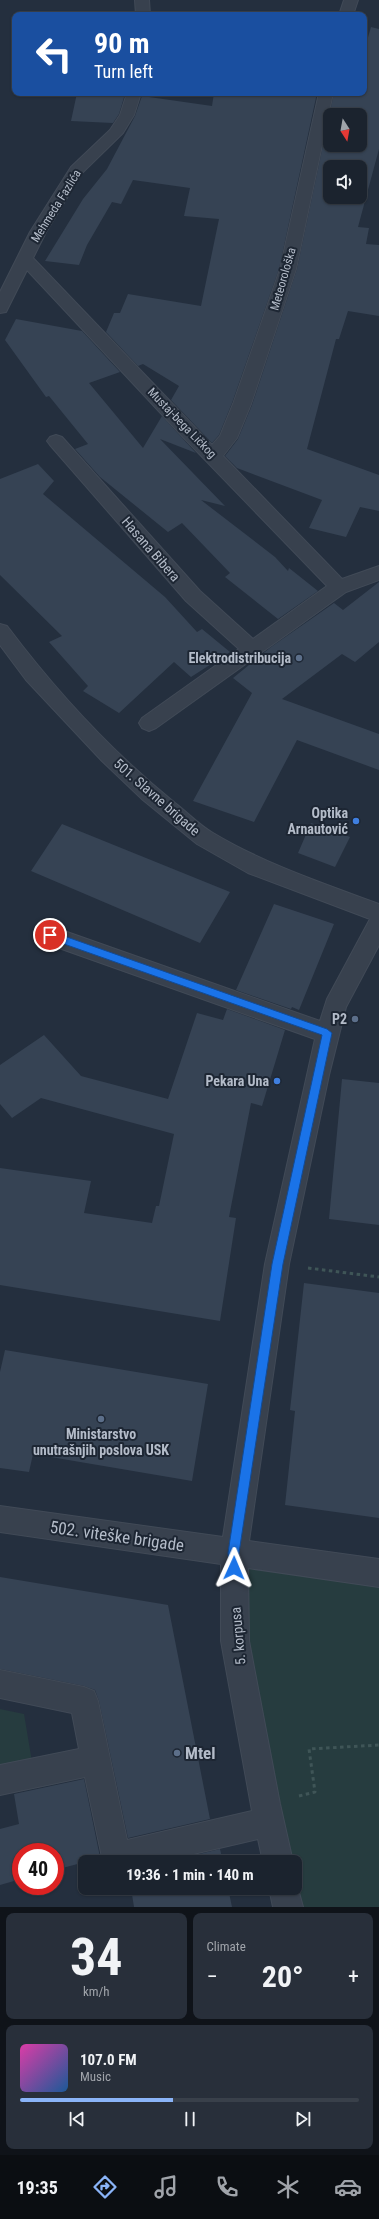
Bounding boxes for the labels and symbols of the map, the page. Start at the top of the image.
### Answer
north arrow [323,108,367,152]
street label: Mehmeda Fazlića [28,167,84,245]
street label: Meteorološka [267,246,299,312]
street label: Mustaj-bega Ličkog [145,385,219,461]
street label: Hasana Bibera [119,513,183,585]
place label: Elektrodistribucija [188,650,291,666]
marker: Elektrodistribucija [294,653,304,663]
street label: 501. Slavne brigade [111,755,204,839]
place label: Optika Arnautović [287,805,349,837]
marker: Optika Arnautović [351,816,361,826]
pin [33,918,67,952]
place label: P2 [332,1011,347,1027]
marker: P2 [350,1014,360,1024]
place label: Pekara Una [205,1073,269,1089]
marker: Pekara Una [272,1076,282,1086]
marker: Ministarstvo unutrašnjih poslova USK [96,1414,106,1424]
place label: Ministarstvo unutrašnjih poslova USK [33,1426,169,1458]
street label: 502. viteške brigade [49,1517,185,1555]
position arrow [213,1547,255,1589]
street label: 5. korpusa [227,1606,249,1666]
place label: Mtel [185,1743,216,1763]
marker: Mtel [172,1748,182,1758]
speed limit sign: 40 [12,1843,64,1895]

